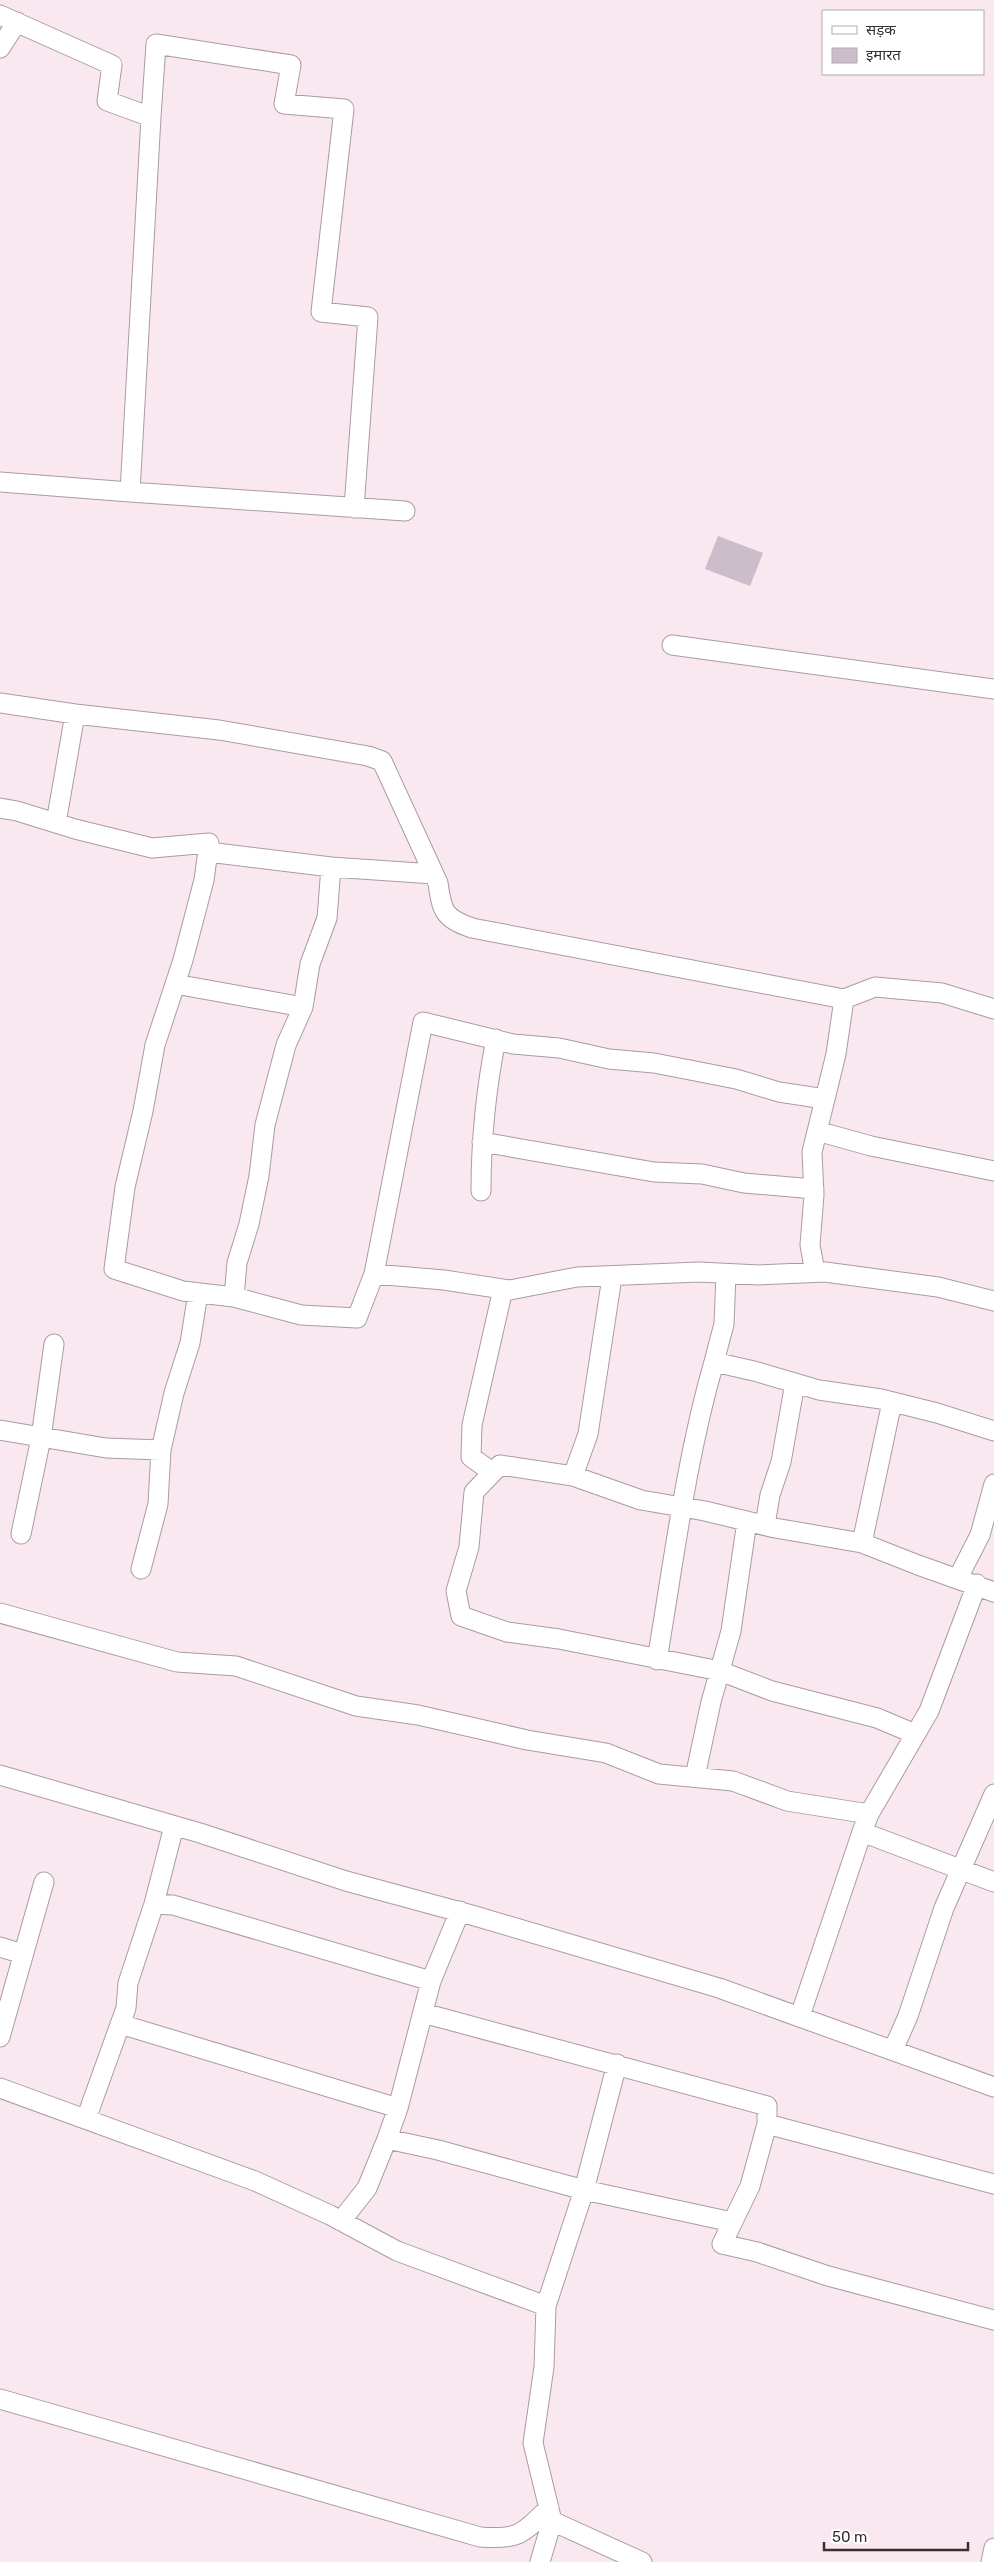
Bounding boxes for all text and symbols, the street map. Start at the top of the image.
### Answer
legend [822,10,984,75]
text: सड़क [866,21,896,39]
text: इमारत [866,46,901,64]
scale bar [824,2520,968,2552]
text: 50 m [832,2528,867,2546]

